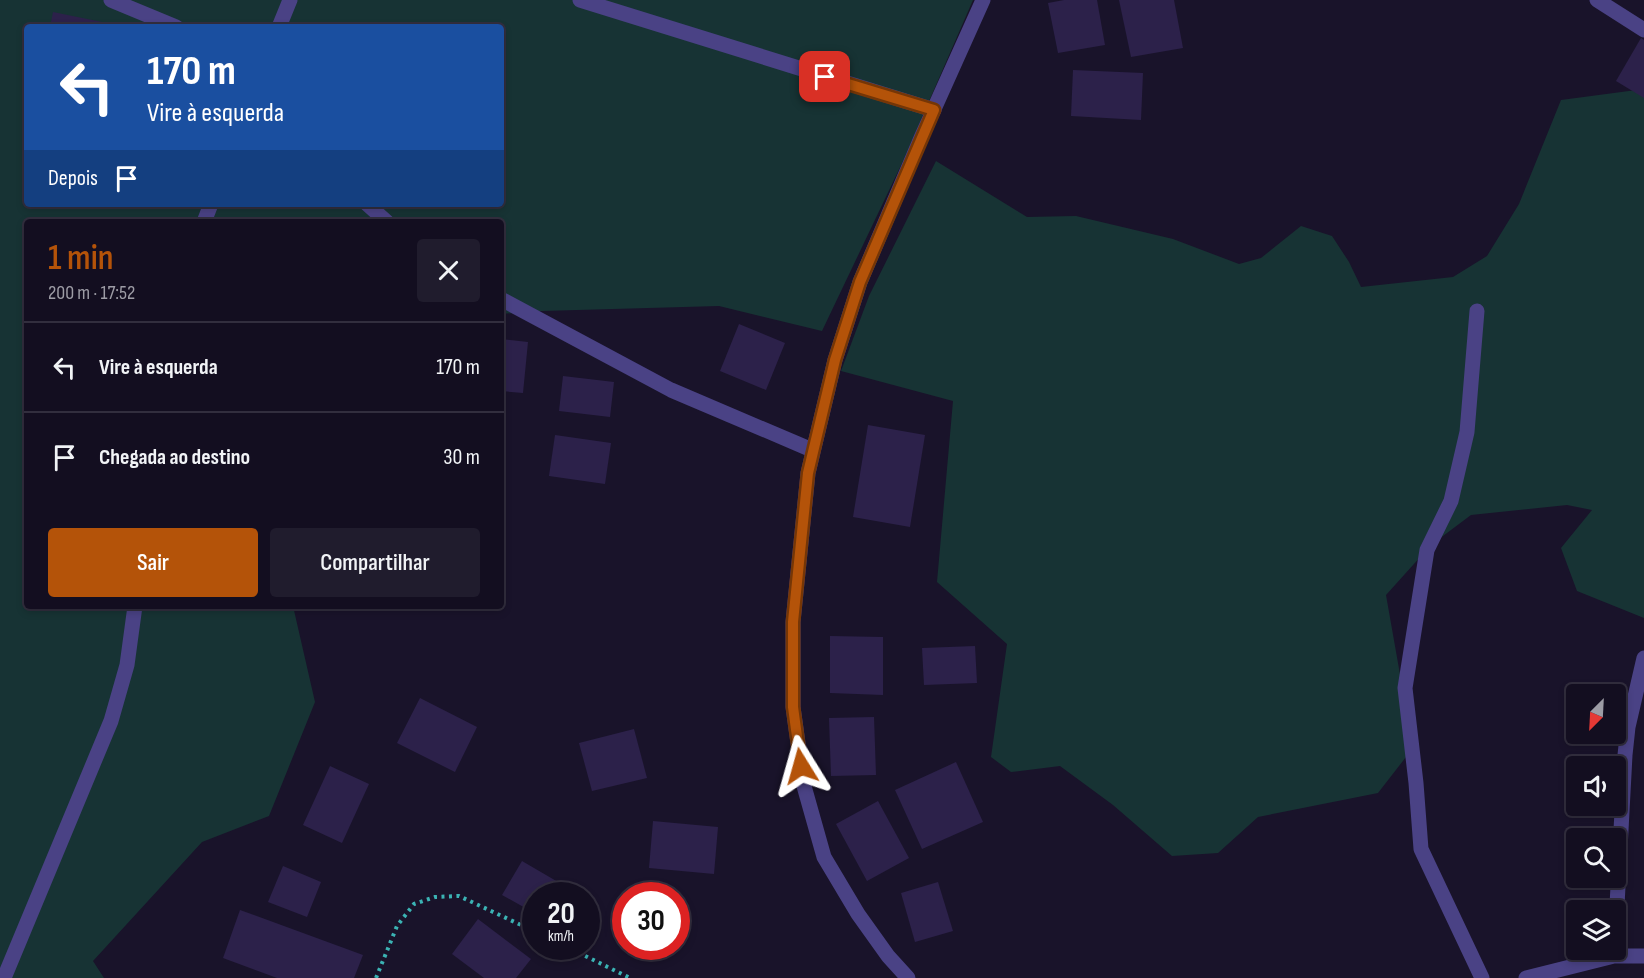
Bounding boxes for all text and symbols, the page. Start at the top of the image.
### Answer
text: 170 m [147,46,236,97]
icon: left [48,48,126,126]
pin [799,51,850,102]
icon: arrive [808,60,841,93]
text: Vire à esquerda [147,97,284,129]
icon: arrive [110,162,143,195]
text: Depois [48,165,98,192]
text: 1 min [48,237,113,280]
button: close [417,239,480,302]
text: 200 m · 17:52 [48,281,135,305]
icon: left [48,351,81,384]
text: Vire à esquerda [99,354,218,381]
text: 170 m [436,354,480,381]
icon: arrive [48,441,81,474]
text: Chegada ao destino [99,444,250,471]
text: 30 m [443,444,480,471]
button: Sair [48,528,258,597]
button: Compartilhar [270,528,480,597]
north arrow [1566,684,1626,744]
map controls [1566,684,1626,960]
position arrow [769,734,833,798]
button: sound [1566,756,1626,816]
button: search [1566,828,1626,888]
speed limit sign: 30 [612,882,690,960]
text: 20 [547,896,575,932]
button: layers [1566,900,1626,960]
text: km/h [548,927,574,946]

